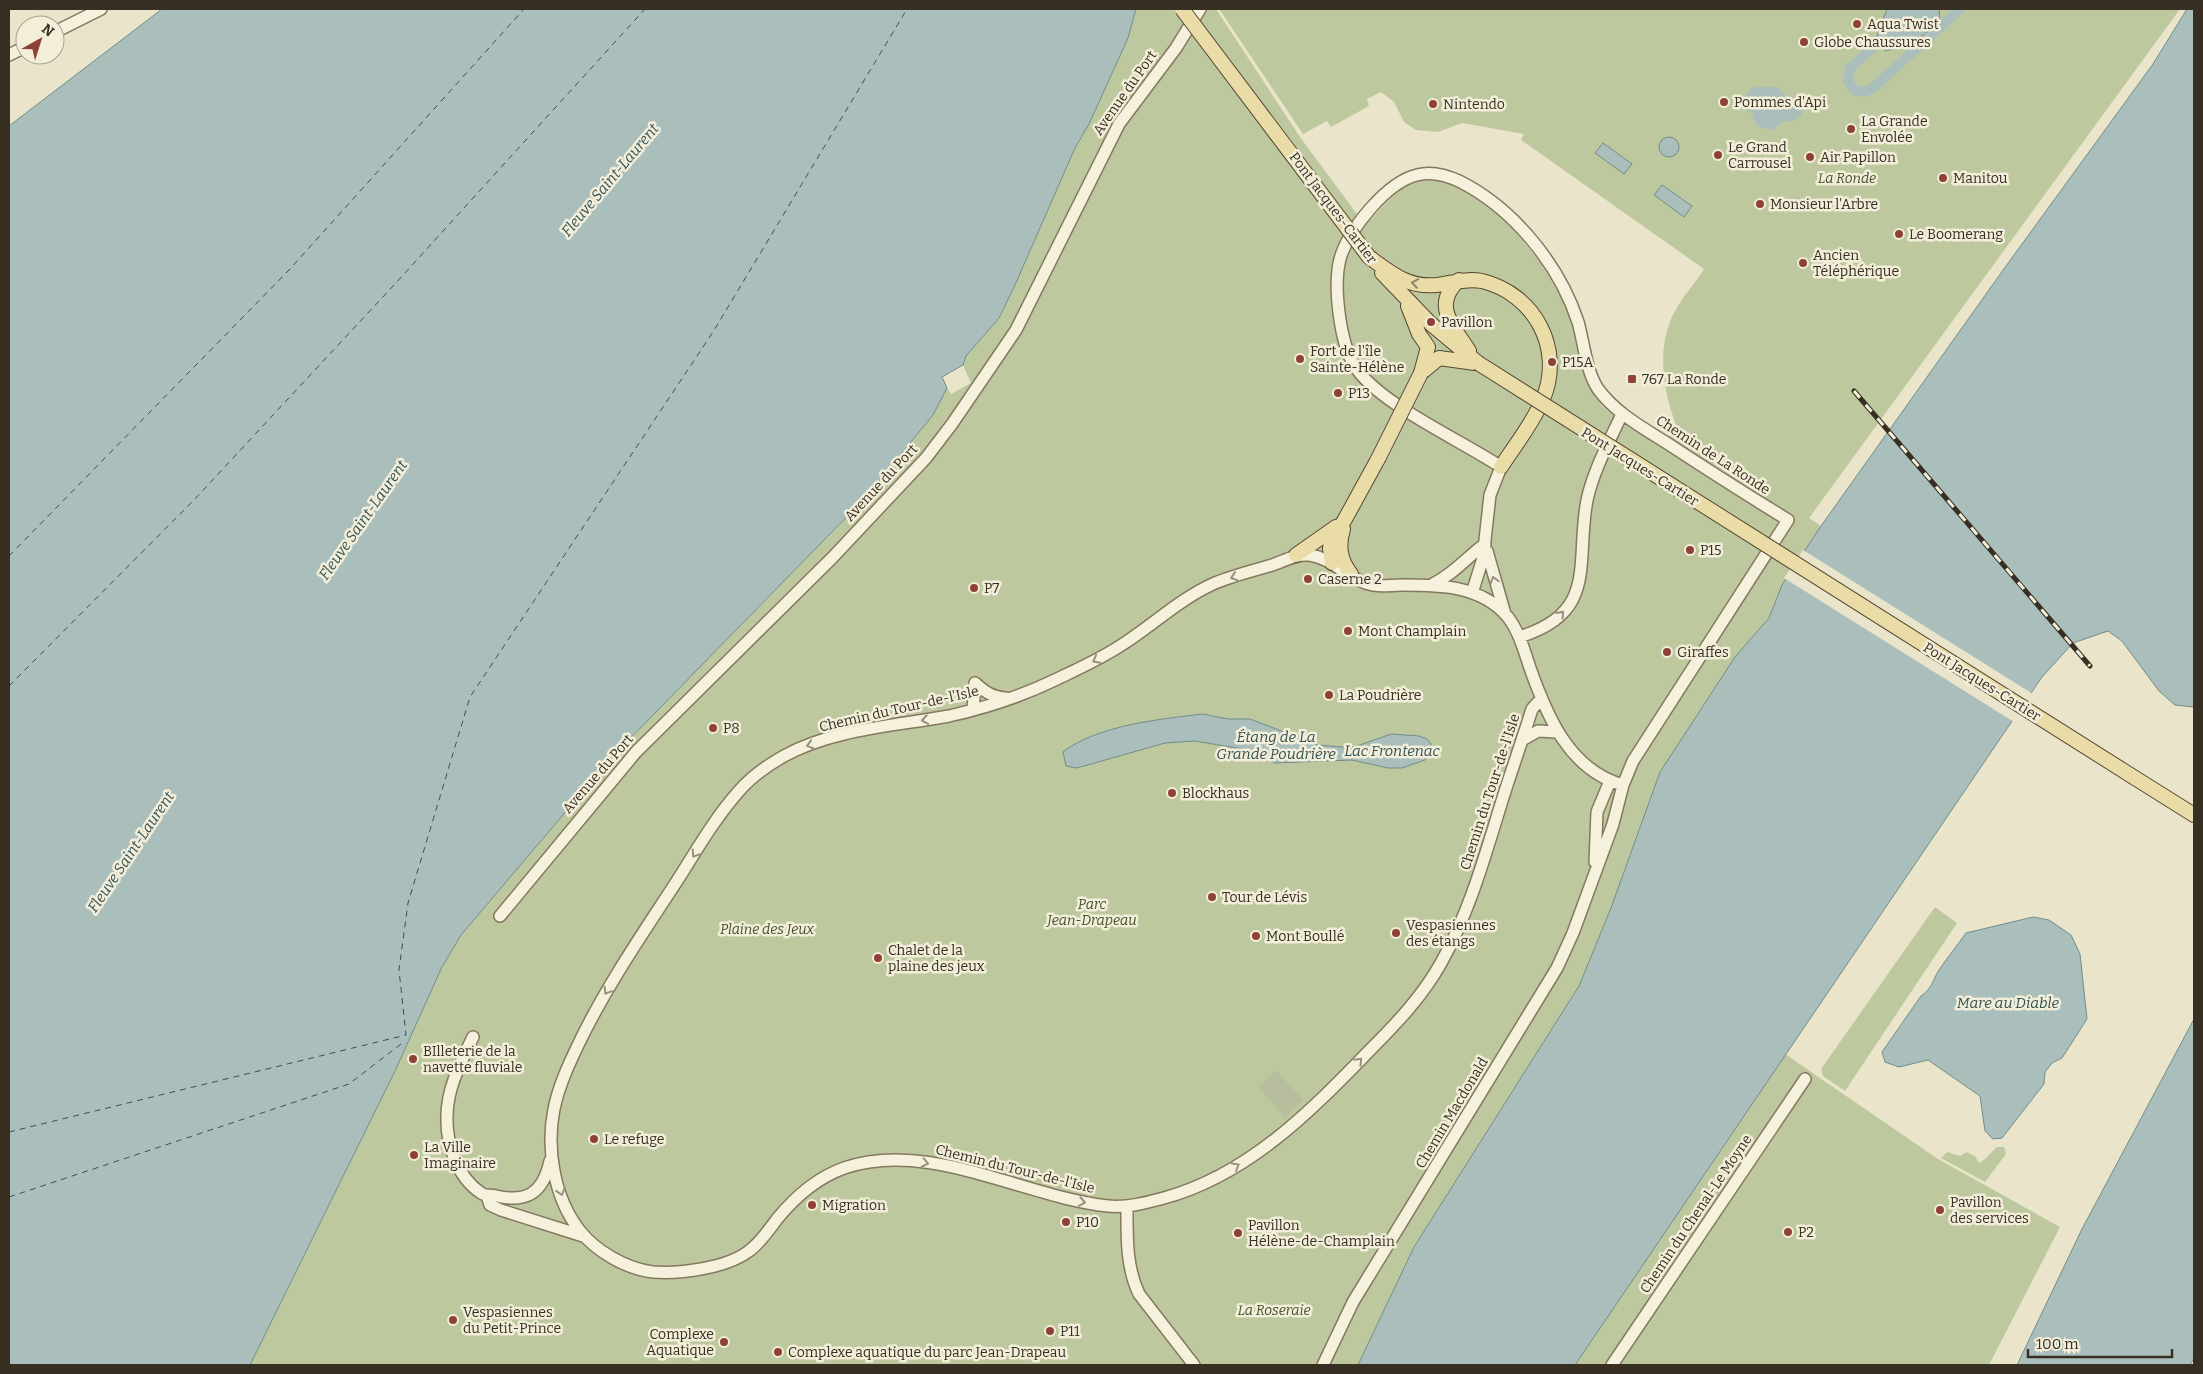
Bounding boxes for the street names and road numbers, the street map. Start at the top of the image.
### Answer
street label: Avenue du Port [1090,47,1160,139]
street label: Pont Jacques-Cartier [1286,149,1380,267]
street label: Chemin de La Ronde [1653,412,1773,498]
street label: Pont Jacques-Cartier [1578,424,1702,510]
street label: Avenue du Port [841,441,921,525]
street label: Pont Jacques-Cartier [1920,639,2044,725]
street label: Chemin du Tour-de-l'Isle [818,682,980,736]
street label: Chemin du Tour-de-l'Isle [1457,712,1523,872]
street label: Avenue du Port [559,731,637,817]
street label: Chemin Macdonald [1412,1055,1492,1171]
street label: Chemin du Chenal-Le Moyne [1636,1131,1756,1297]
street label: Chemin du Tour-de-l'Isle [934,1141,1096,1197]

